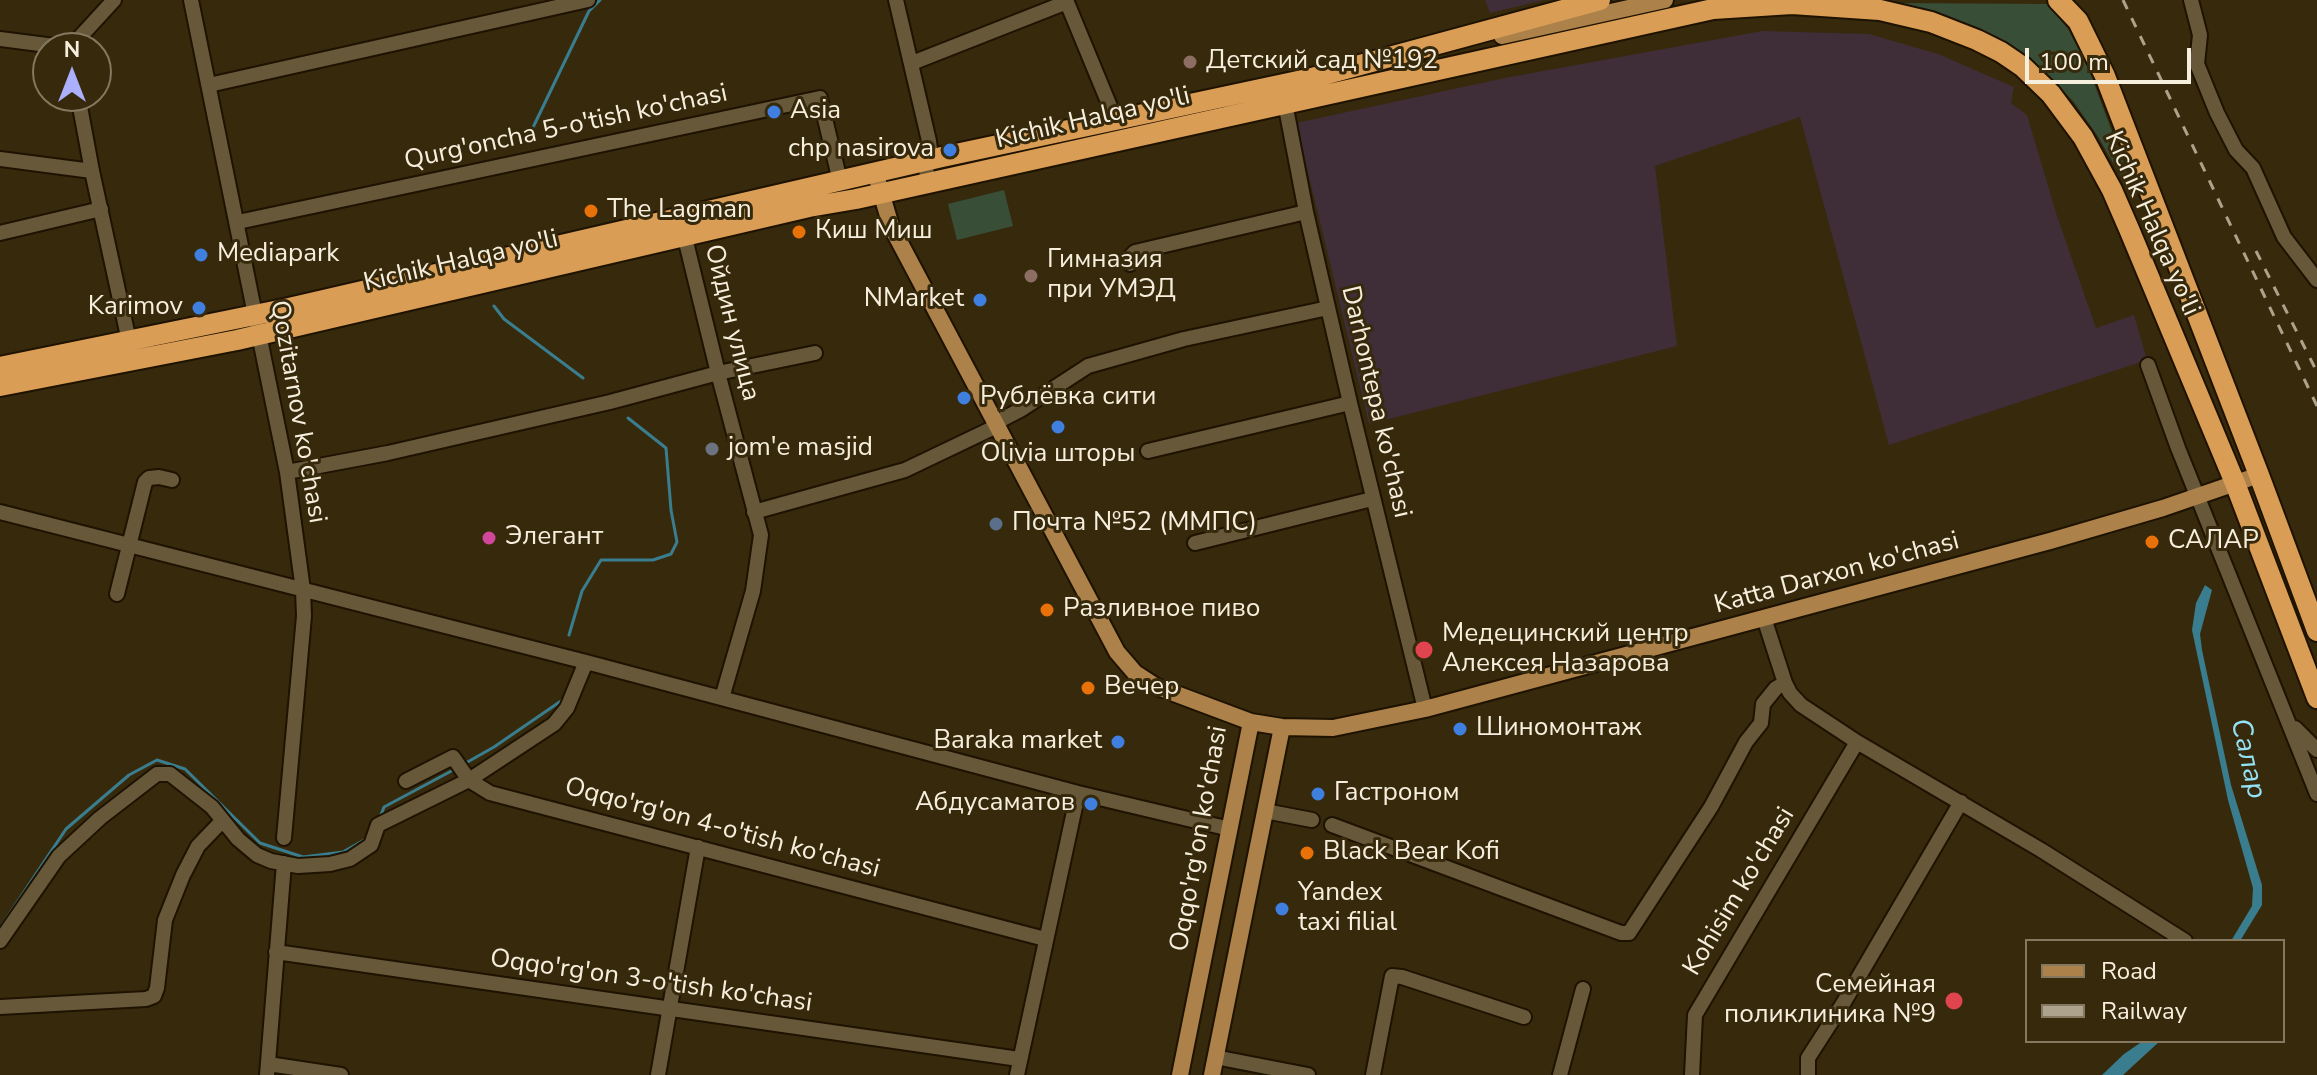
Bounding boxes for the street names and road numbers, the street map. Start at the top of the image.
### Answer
street label: Qurg'oncha 5-o'tish ko'chasi [402,78,730,178]
street label: Kichik Halqa yo'li [993,81,1193,157]
street label: Kichik Halqa yo'li [2096,127,2206,321]
street label: Kichik Halqa yo'li [361,224,561,300]
street label: Ойдин улица [696,242,766,404]
street label: Darhontepa ko'chasi [1333,283,1417,521]
street label: Qozitarnov ko'chasi [262,298,332,526]
street label: Katta Darxon ko'chasi [1711,526,1963,622]
street label: Oqqo'rg'on ko'chasi [1165,724,1235,954]
street label: Oqqo'rg'on 4-o'tish ko'chasi [561,772,883,886]
street label: Kohisim ko'chasi [1678,802,1802,982]
street label: Oqqo'rg'on 3-o'tish ko'chasi [488,944,814,1020]

